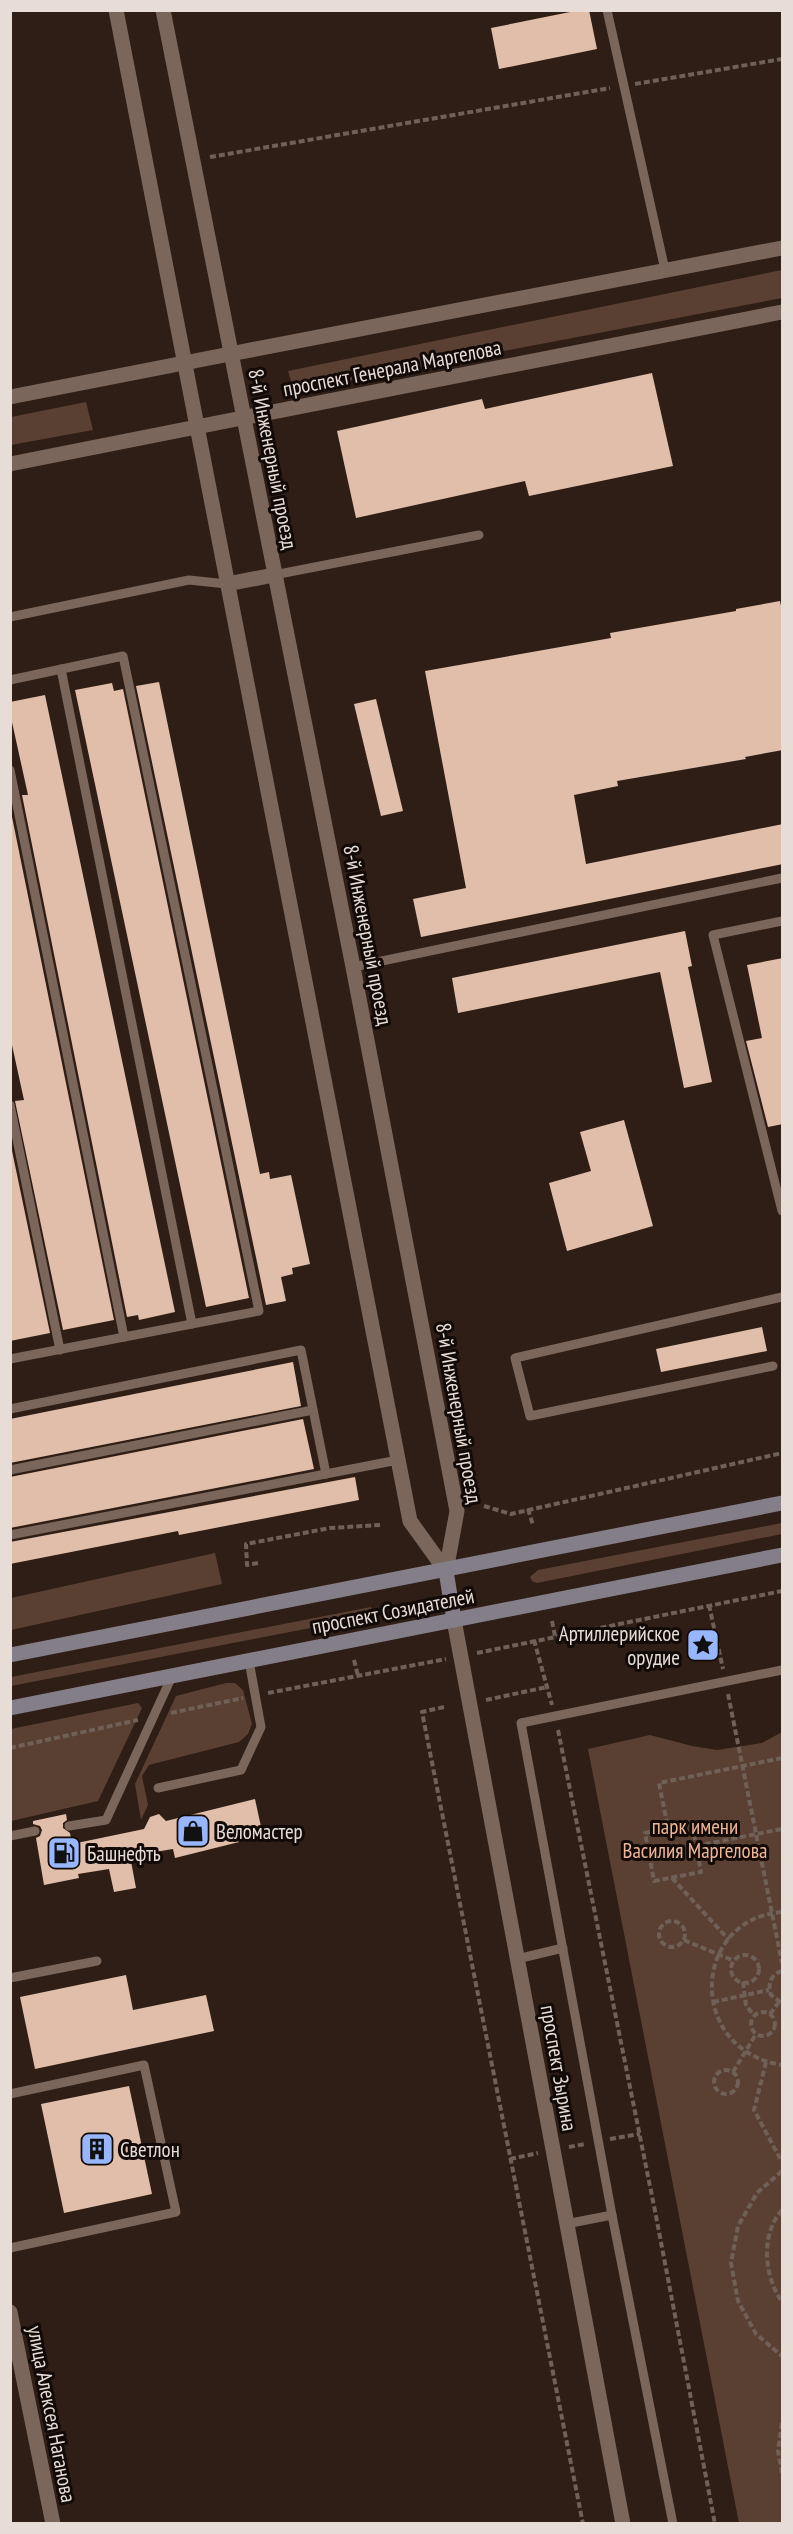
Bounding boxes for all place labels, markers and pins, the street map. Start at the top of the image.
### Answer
place label: Артиллерийское орудие [559,1620,680,1671]
place icon: Артиллерийское орудие [685,1627,721,1663]
shop icon: Веломастер [175,1813,211,1849]
place label: Веломастер [216,1818,303,1845]
fuel station icon: Башнефть [46,1835,82,1871]
place label: Башнефть [87,1840,161,1867]
building icon: Светлон [79,2131,115,2167]
place label: Светлон [120,2136,180,2163]

